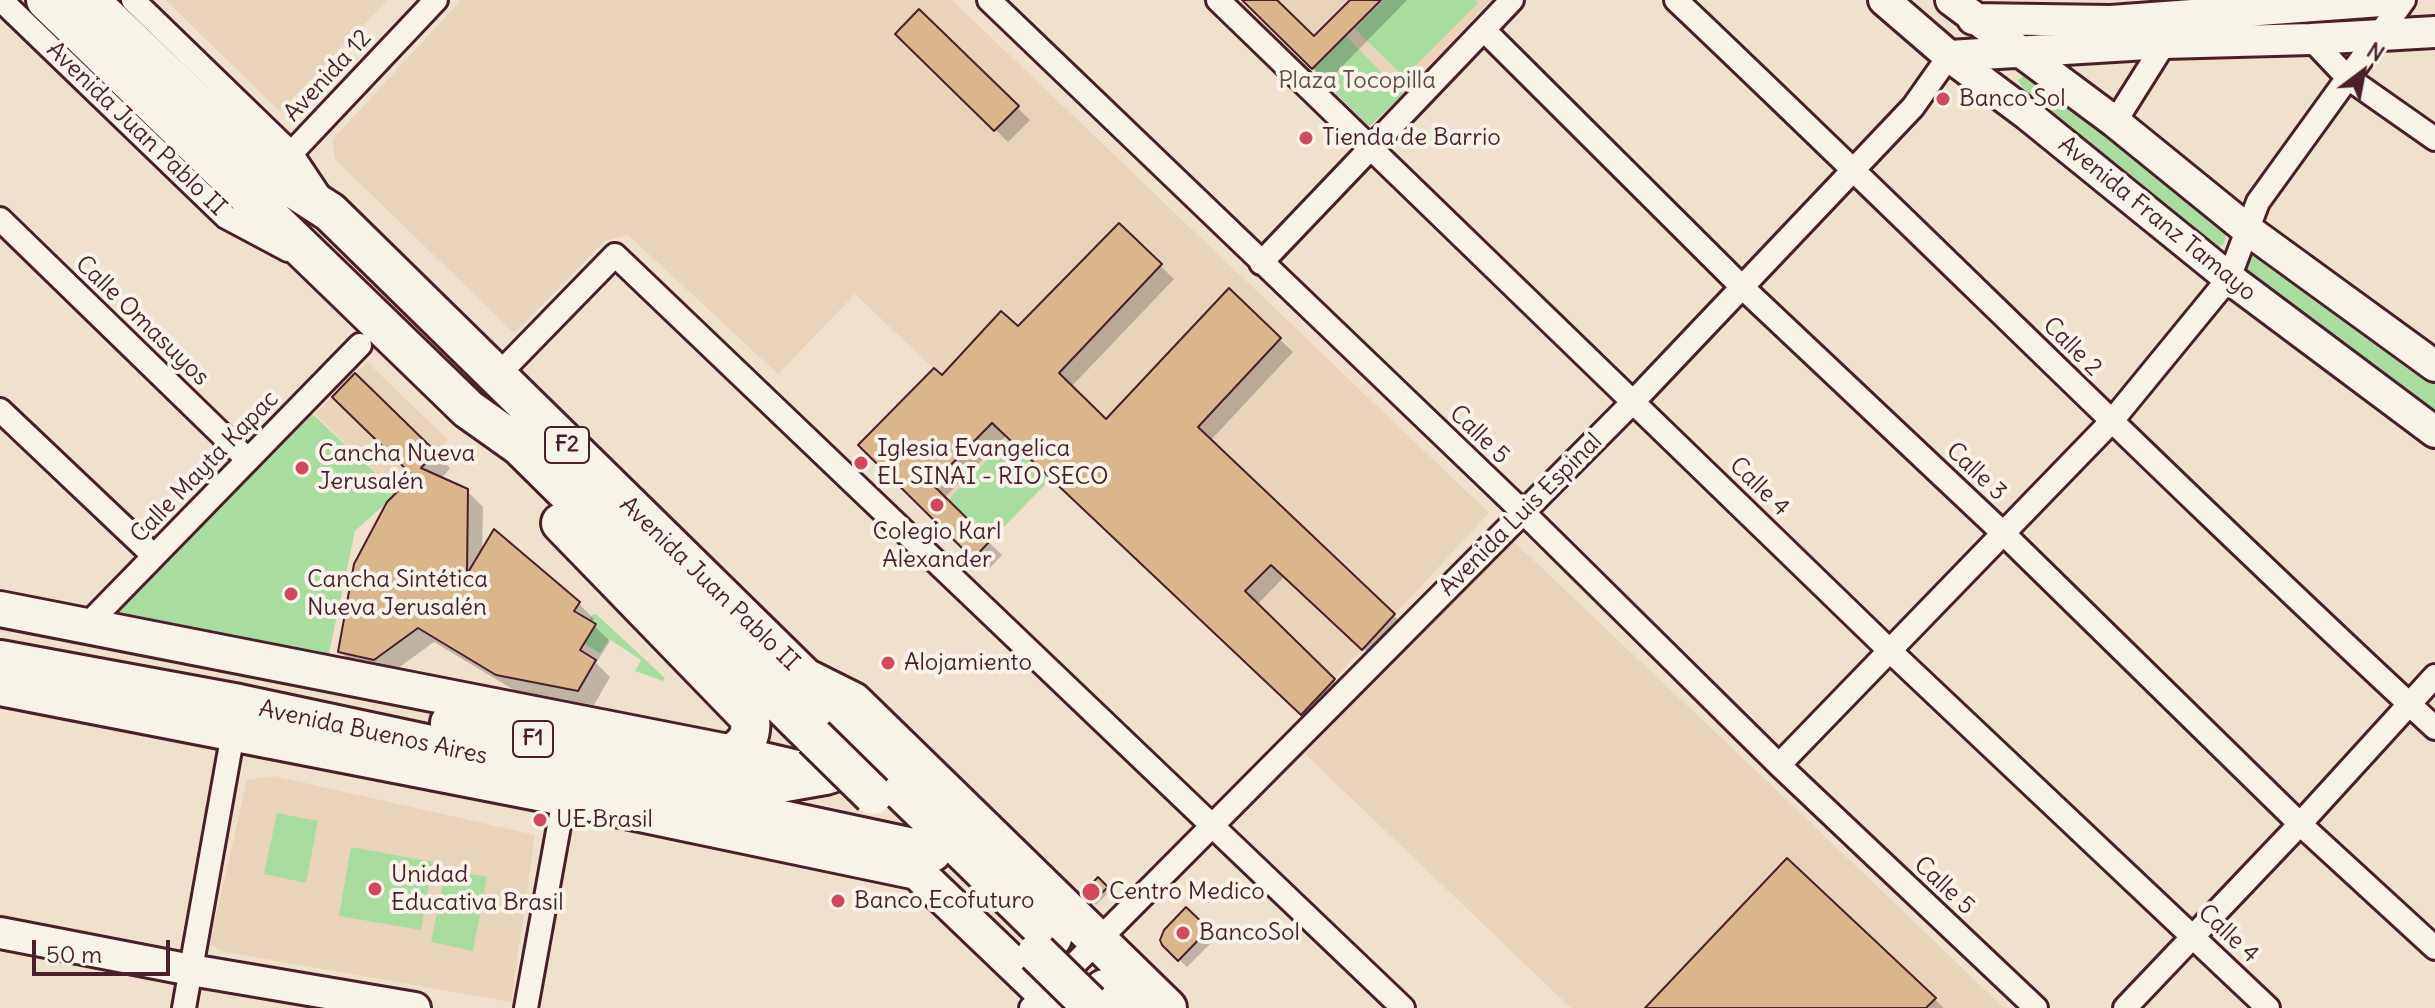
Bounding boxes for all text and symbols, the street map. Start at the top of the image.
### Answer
street label: Avenida 12 [278,24,378,128]
north arrow [2323,32,2403,112]
street label: Avenida Juan Pablo II [40,36,232,222]
text: N [2362,36,2390,68]
park label: Plaza Tocopilla [1278,67,1436,95]
place label: Banco Sol [1959,85,2066,113]
marker: Banco Sol [1934,90,1952,108]
place label: Tienda de Barrio [1322,124,1501,152]
marker: Tienda de Barrio [1297,129,1315,147]
street label: Avenida Franz Tamayo [2052,130,2262,308]
street label: Calle Omasuyos [69,250,215,392]
street label: Calle 2 [2036,311,2108,383]
street label: Calle Mayta Kapac [125,385,285,549]
street label: Calle 5 [1443,399,1515,471]
road number: F2 [545,427,589,463]
street label: Avenida Luis Espinal [1434,428,1608,602]
place label: Iglesia Evangelica EL SINAI - RIO SECO [877,435,1108,491]
street label: Calle 3 [1940,437,2012,507]
place label: Cancha Nueva Jerusalén [318,440,475,496]
street label: Calle 4 [1723,451,1795,523]
marker: Iglesia Evangelica EL SINAI - RIO SECO [852,454,870,472]
marker: Cancha Nueva Jerusalén [293,459,311,477]
street label: Avenida Juan Pablo II [613,491,805,677]
marker: Colegio Karl Alexander [928,496,946,514]
place label: Colegio Karl Alexander [873,518,1001,574]
place label: Cancha Sintética Nueva Jerusalén [307,566,488,622]
marker: Cancha Sintética Nueva Jerusalén [282,585,300,603]
place label: Alojamiento [904,649,1032,677]
marker: Alojamiento [879,654,897,672]
street label: Avenida Buenos Aires [256,695,490,771]
road number: F1 [513,721,553,757]
place label: UE Brasil [556,806,653,834]
marker: UE Brasil [531,811,549,829]
street label: Calle 5 [1908,851,1980,921]
place label: Unidad Educativa Brasil [391,861,564,917]
place label: Centro Medico [1109,878,1265,906]
marker: Unidad Educativa Brasil [366,880,384,898]
marker: Centro Medico [1080,881,1102,903]
place label: Banco Ecofuturo [854,887,1035,915]
marker: Banco Ecofuturo [829,892,847,910]
street label: Calle 4 [2192,899,2264,969]
place label: BancoSol [1199,919,1300,947]
scale bar [36,924,174,974]
marker: BancoSol [1174,924,1192,942]
text: 50 m [46,939,102,969]

